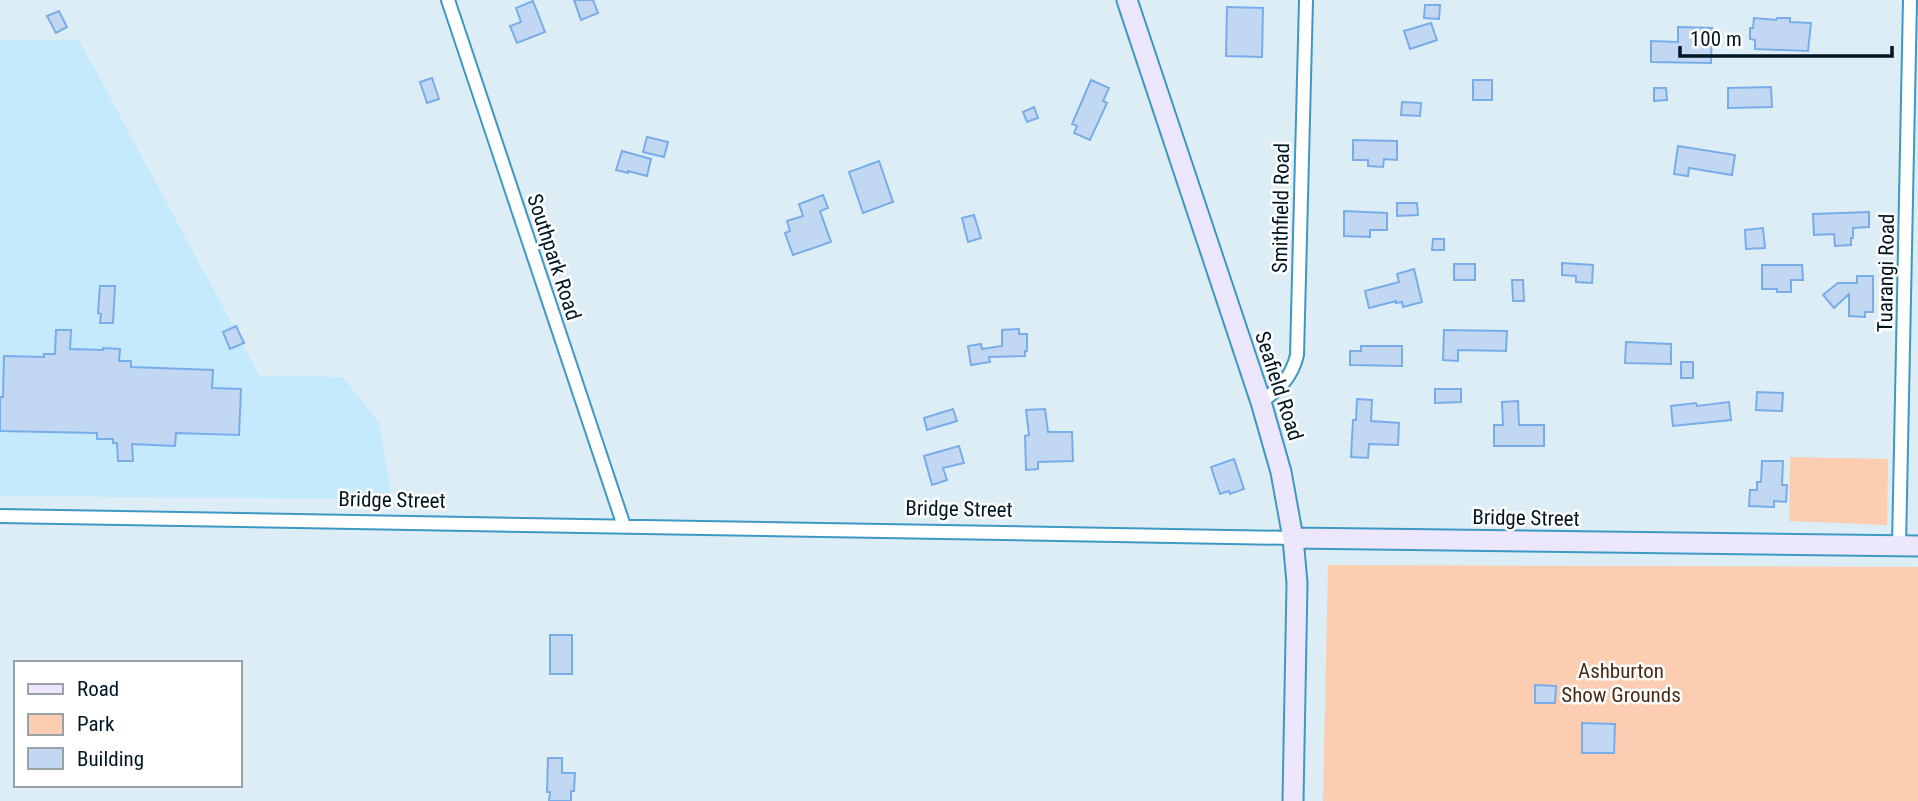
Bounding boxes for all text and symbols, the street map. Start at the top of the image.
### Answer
scale bar [1680,14,1892,58]
text: 100 m [1690,27,1742,51]
street label: Smithfield Road [1268,143,1294,273]
street label: Southpark Road [522,191,586,323]
street label: Tuarangi Road [1873,214,1899,332]
street label: Seafield Road [1250,328,1308,444]
street label: Bridge Street [338,487,446,513]
street label: Bridge Street [905,496,1013,522]
street label: Bridge Street [1472,505,1580,531]
park label: Ashburton Show Grounds [1561,659,1681,707]
legend [14,661,242,787]
text: Road [77,677,119,701]
text: Park [77,712,115,736]
text: Building [77,747,144,771]

